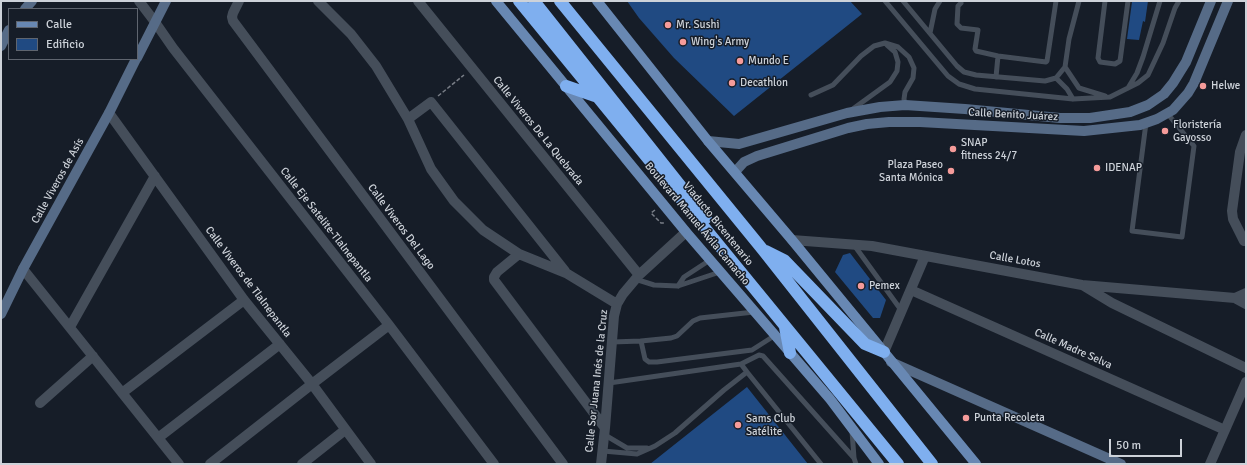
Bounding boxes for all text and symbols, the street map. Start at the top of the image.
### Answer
legend [8,8,138,60]
text: Calle [46,17,72,32]
place label: Mr. Sushi [676,18,719,32]
marker: Mr. Sushi [663,20,673,30]
place label: Wing's Army [691,35,749,49]
text: Edificio [46,37,84,52]
marker: Wing's Army [678,37,688,47]
place label: Mundo E [748,54,789,68]
marker: Mundo E [735,56,745,66]
street label: Calle Viveros De La Quebrada [490,74,586,188]
place label: Decathlon [740,76,788,90]
marker: Decathlon [727,78,737,88]
place label: Helwe [1211,79,1240,93]
marker: Helwe [1198,81,1208,91]
street label: Calle Benito Juárez [968,106,1058,124]
place label: Floristería Gayosso [1173,118,1222,144]
marker: Floristería Gayosso [1160,126,1170,136]
street label: Calle Viveros de Asís [29,136,87,226]
place label: SNAP fitness 24/7 [961,136,1017,162]
marker: SNAP fitness 24/7 [948,144,958,154]
place label: Plaza Paseo Santa Mónica [879,158,943,184]
street label: Boulevard Manuel Ávila Camacho [642,160,752,288]
place label: IDENAP [1105,161,1142,175]
marker: IDENAP [1092,163,1102,173]
street label: Calle Eje Satelite-Tlalnepantla [277,165,375,285]
marker: Plaza Paseo Santa Mónica [946,166,956,176]
street label: Viaducto Bicentenario [680,180,756,268]
street label: Calle Viveros Del Lago [365,182,437,272]
street label: Calle Viveros de Tlalnepantla [202,224,294,340]
street label: Calle Lotos [988,249,1042,271]
place label: Pemex [869,279,900,293]
marker: Pemex [856,281,866,291]
street label: Calle Sor Juana Inés de la Cruz [583,309,611,453]
street label: Calle Madre Selva [1032,326,1114,372]
place label: Punta Recoleta [974,411,1045,425]
place label: Sams Club Satélite [746,412,795,438]
marker: Punta Recoleta [961,413,971,423]
marker: Sams Club Satélite [733,420,743,430]
scale bar [1111,431,1184,457]
text: 50 m [1116,438,1141,453]

